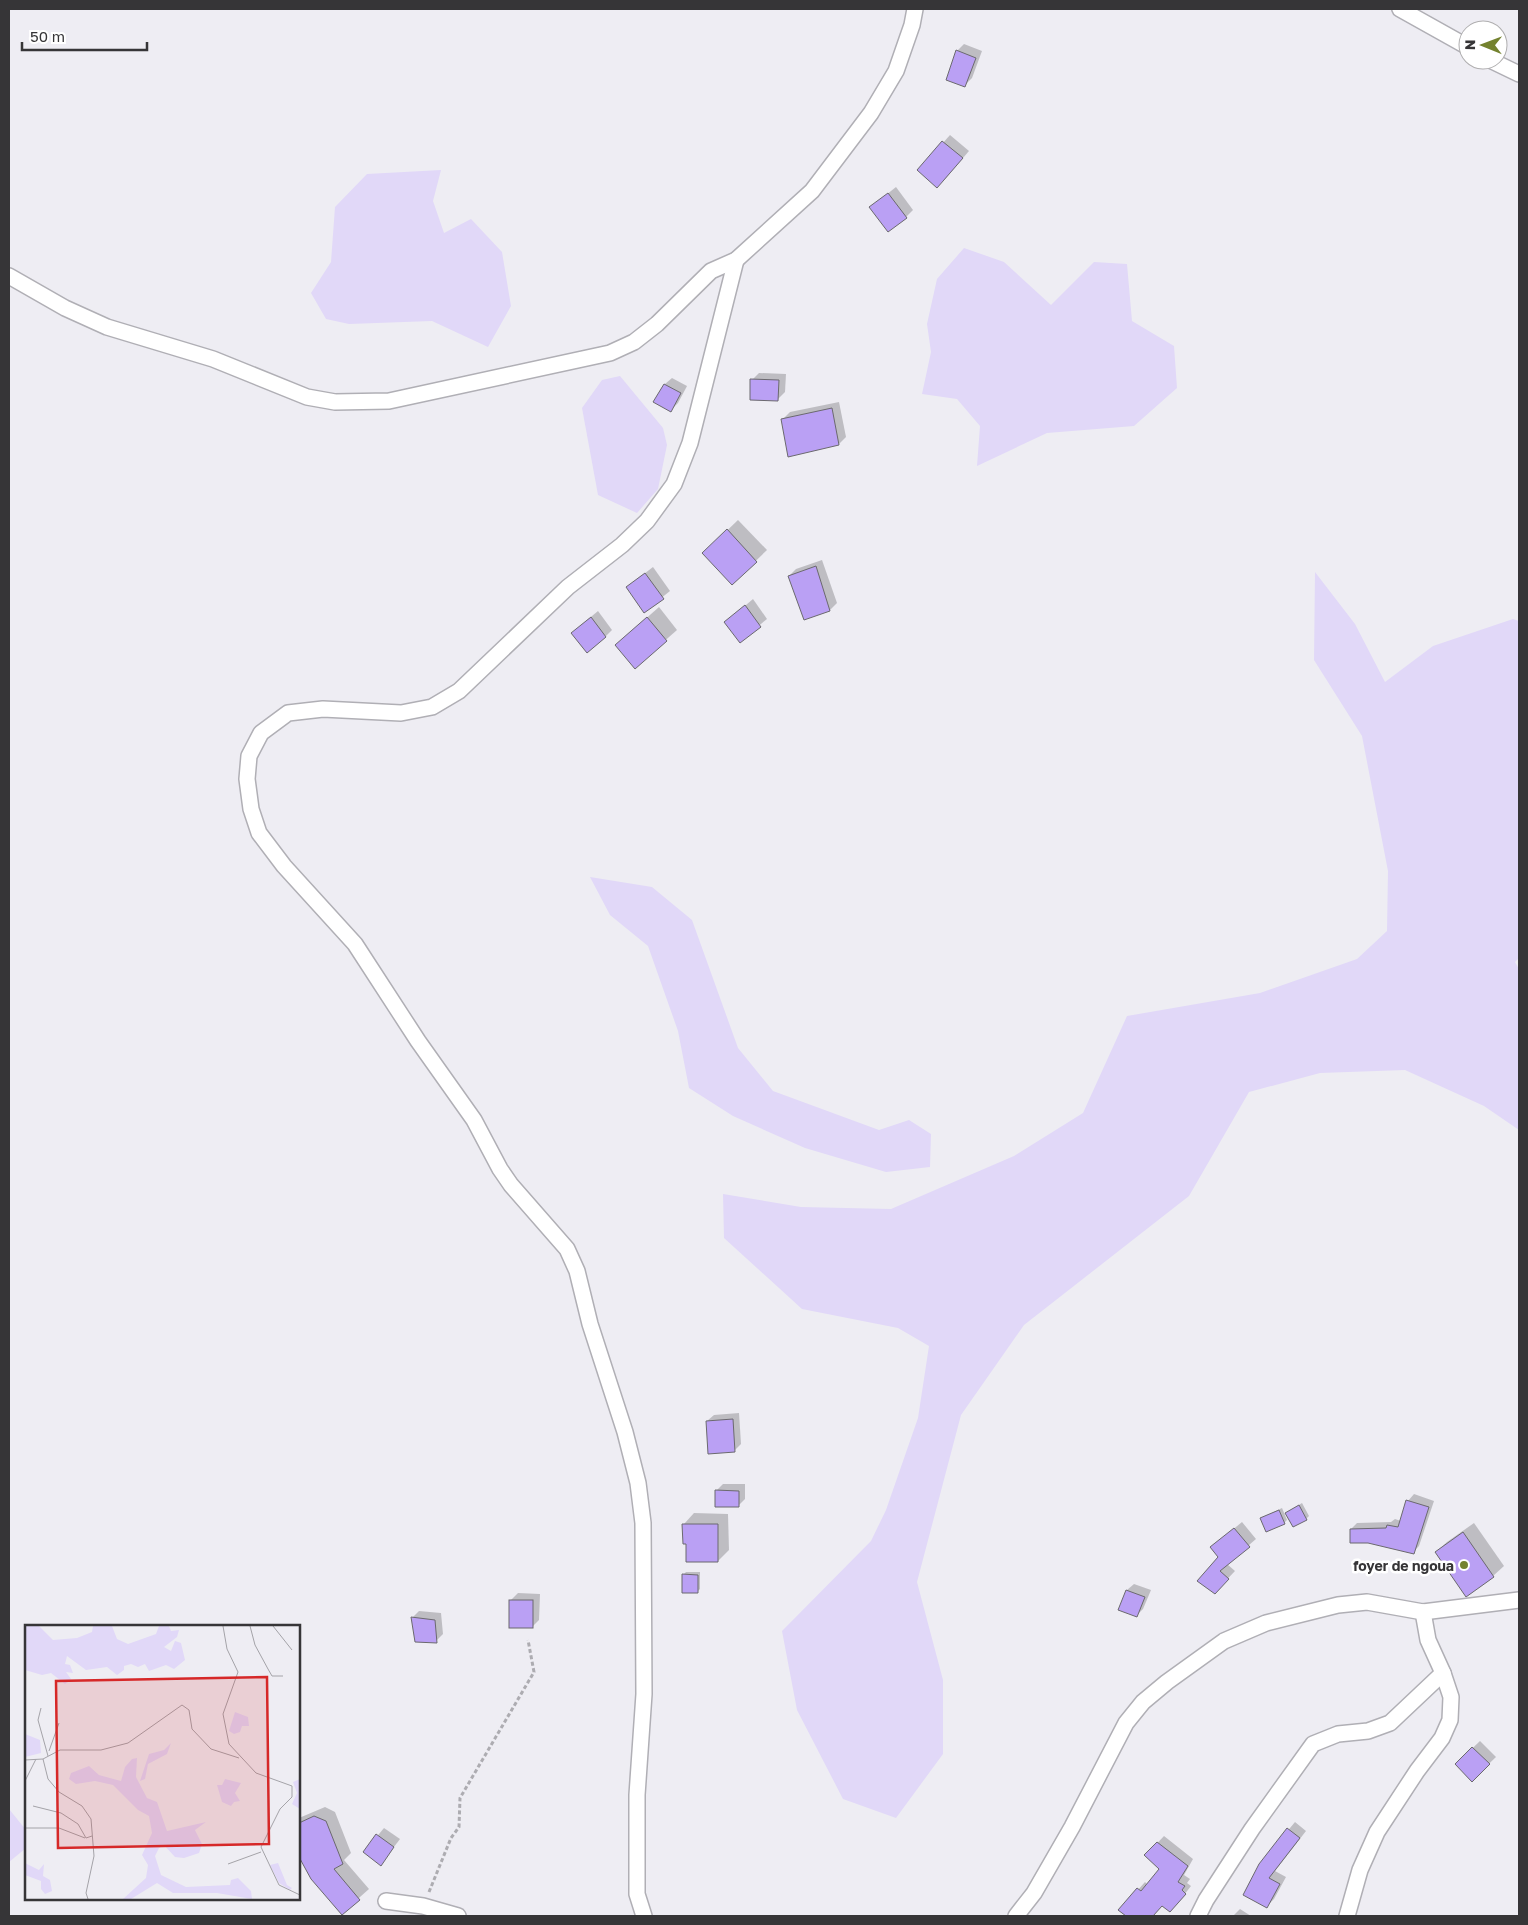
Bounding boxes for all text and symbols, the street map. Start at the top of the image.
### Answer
scale bar [22,20,148,52]
north arrow [1458,20,1508,70]
text: 50 m [30,27,65,45]
text: N [1461,39,1478,50]
place label: foyer de ngoua [1353,1557,1454,1574]
marker: foyer de ngoua [1458,1559,1470,1571]
inset map [25,1625,300,1900]

